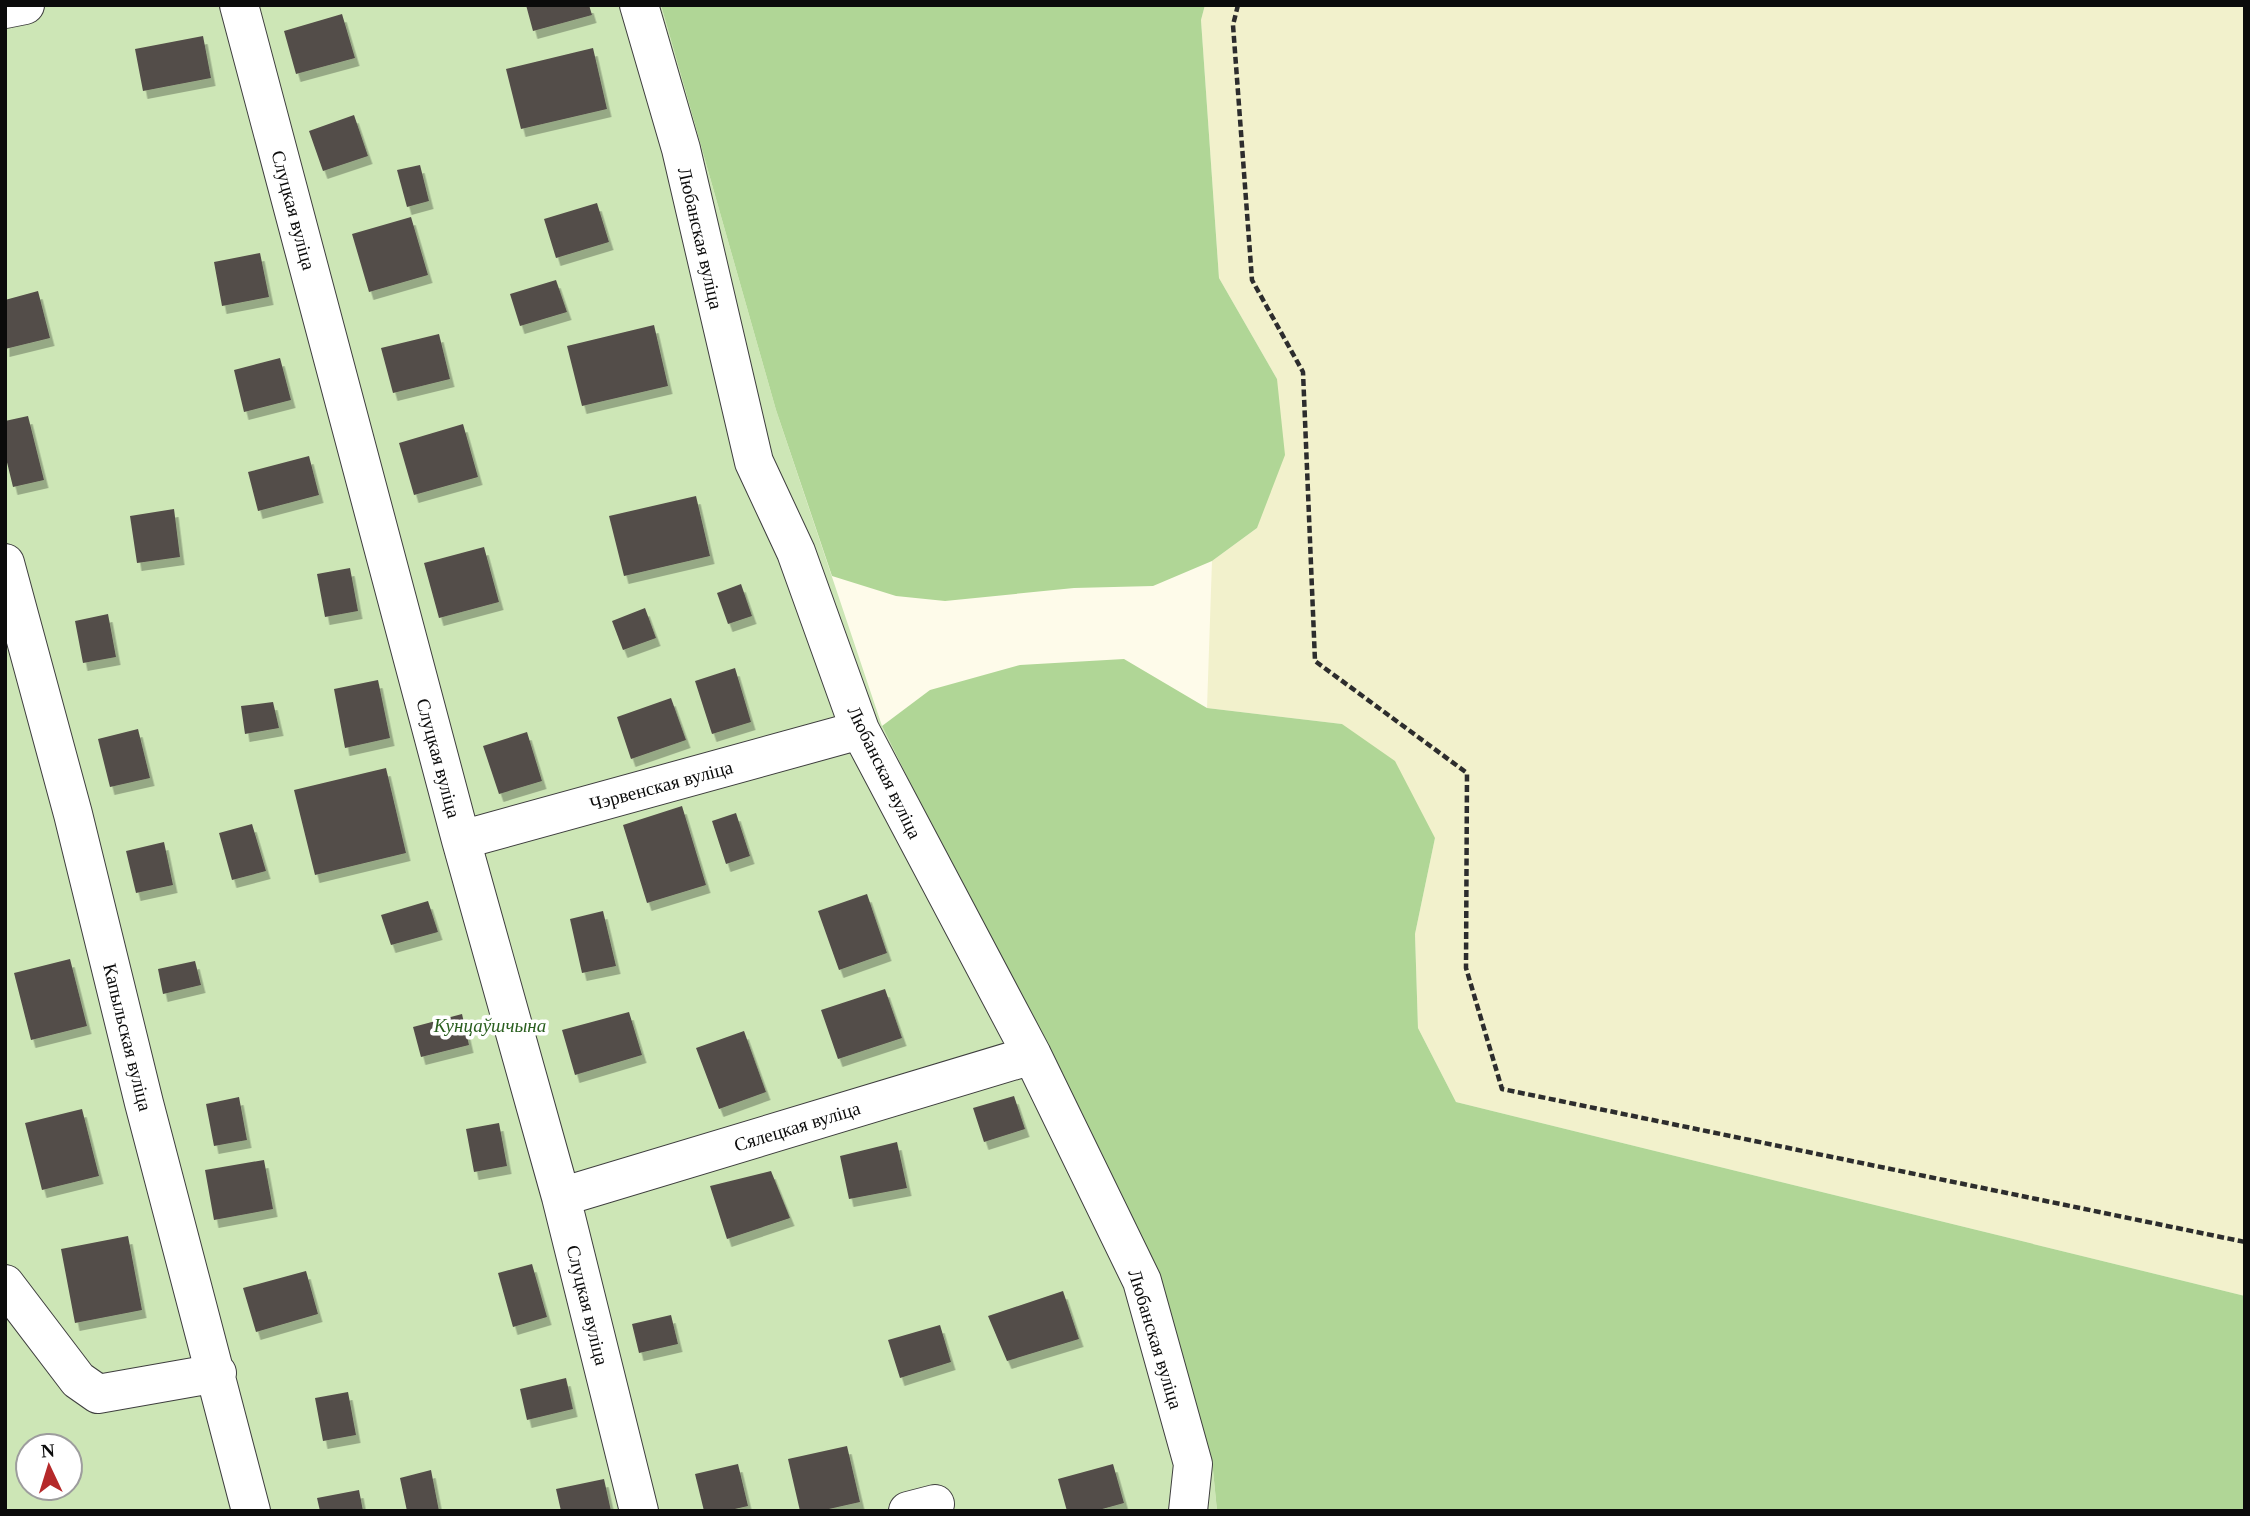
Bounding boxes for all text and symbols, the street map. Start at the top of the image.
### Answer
street label: Слуцкая вуліца [267,148,320,273]
street label: Любанская вуліца [674,165,727,312]
street label: Слуцкая вуліца [412,696,465,821]
street label: Любанская вуліца [843,702,926,842]
street label: Чэрвенская вуліца [587,756,735,815]
street label: Капыльская вуліца [99,961,156,1114]
park label: Кунцаўшчына [433,1015,546,1036]
street label: Сялецкая вуліца [732,1097,863,1156]
street label: Слуцкая вуліца [562,1243,613,1368]
street label: Любанская вуліца [1124,1267,1187,1412]
north arrow [14,1432,84,1502]
text: N [40,1440,56,1461]

